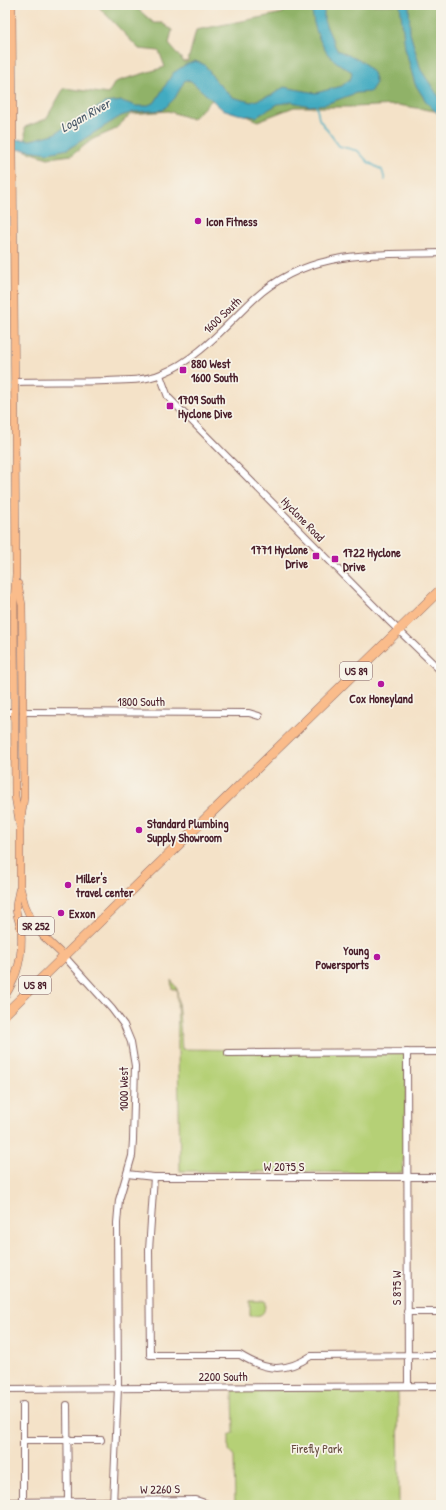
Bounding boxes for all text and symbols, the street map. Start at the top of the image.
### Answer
water label: Logan River [57,93,115,137]
place label: Icon Fitness [206,213,258,230]
marker: Icon Fitness [193,216,203,226]
street label: 1600 South [199,293,245,337]
place label: 880 West 1600 South [191,355,239,386]
marker: 880 West 1600 South [178,365,188,375]
place label: 1709 South Hyclone Dive [178,391,233,423]
marker: 1709 South Hyclone Dive [165,401,175,411]
street label: Hyclone Road [277,493,329,545]
place label: 1771 Hyclone Drive [251,541,308,572]
place label: 1722 Hyclone Drive [343,544,401,575]
marker: 1771 Hyclone Drive [311,551,321,561]
marker: 1722 Hyclone Drive [330,554,340,564]
road number: US 89 [340,662,372,680]
marker: Cox Honeyland [376,679,386,689]
place label: Cox Honeyland [349,690,413,708]
street label: 1800 South [117,693,165,710]
place label: Standard Plumbing Supply Showroom [147,815,229,847]
marker: Standard Plumbing Supply Showroom [134,825,144,835]
place label: Miller's travel center [75,870,134,901]
marker: Miller's travel center [63,880,73,890]
place label: Exxon [69,905,96,922]
marker: Exxon [56,908,66,918]
road number: SR 252 [18,917,54,935]
place label: Young Powersports [315,942,370,974]
marker: Young Powersports [372,952,382,962]
road number: US 89 [19,976,51,994]
street label: 1000 West [115,1066,132,1111]
street label: W 2075 S [264,1158,305,1175]
street label: S 875 W [388,1270,405,1305]
street label: 2200 South [198,1368,248,1385]
park label: Firefly Park [291,1440,342,1457]
street label: W 2260 S [140,1480,181,1498]

